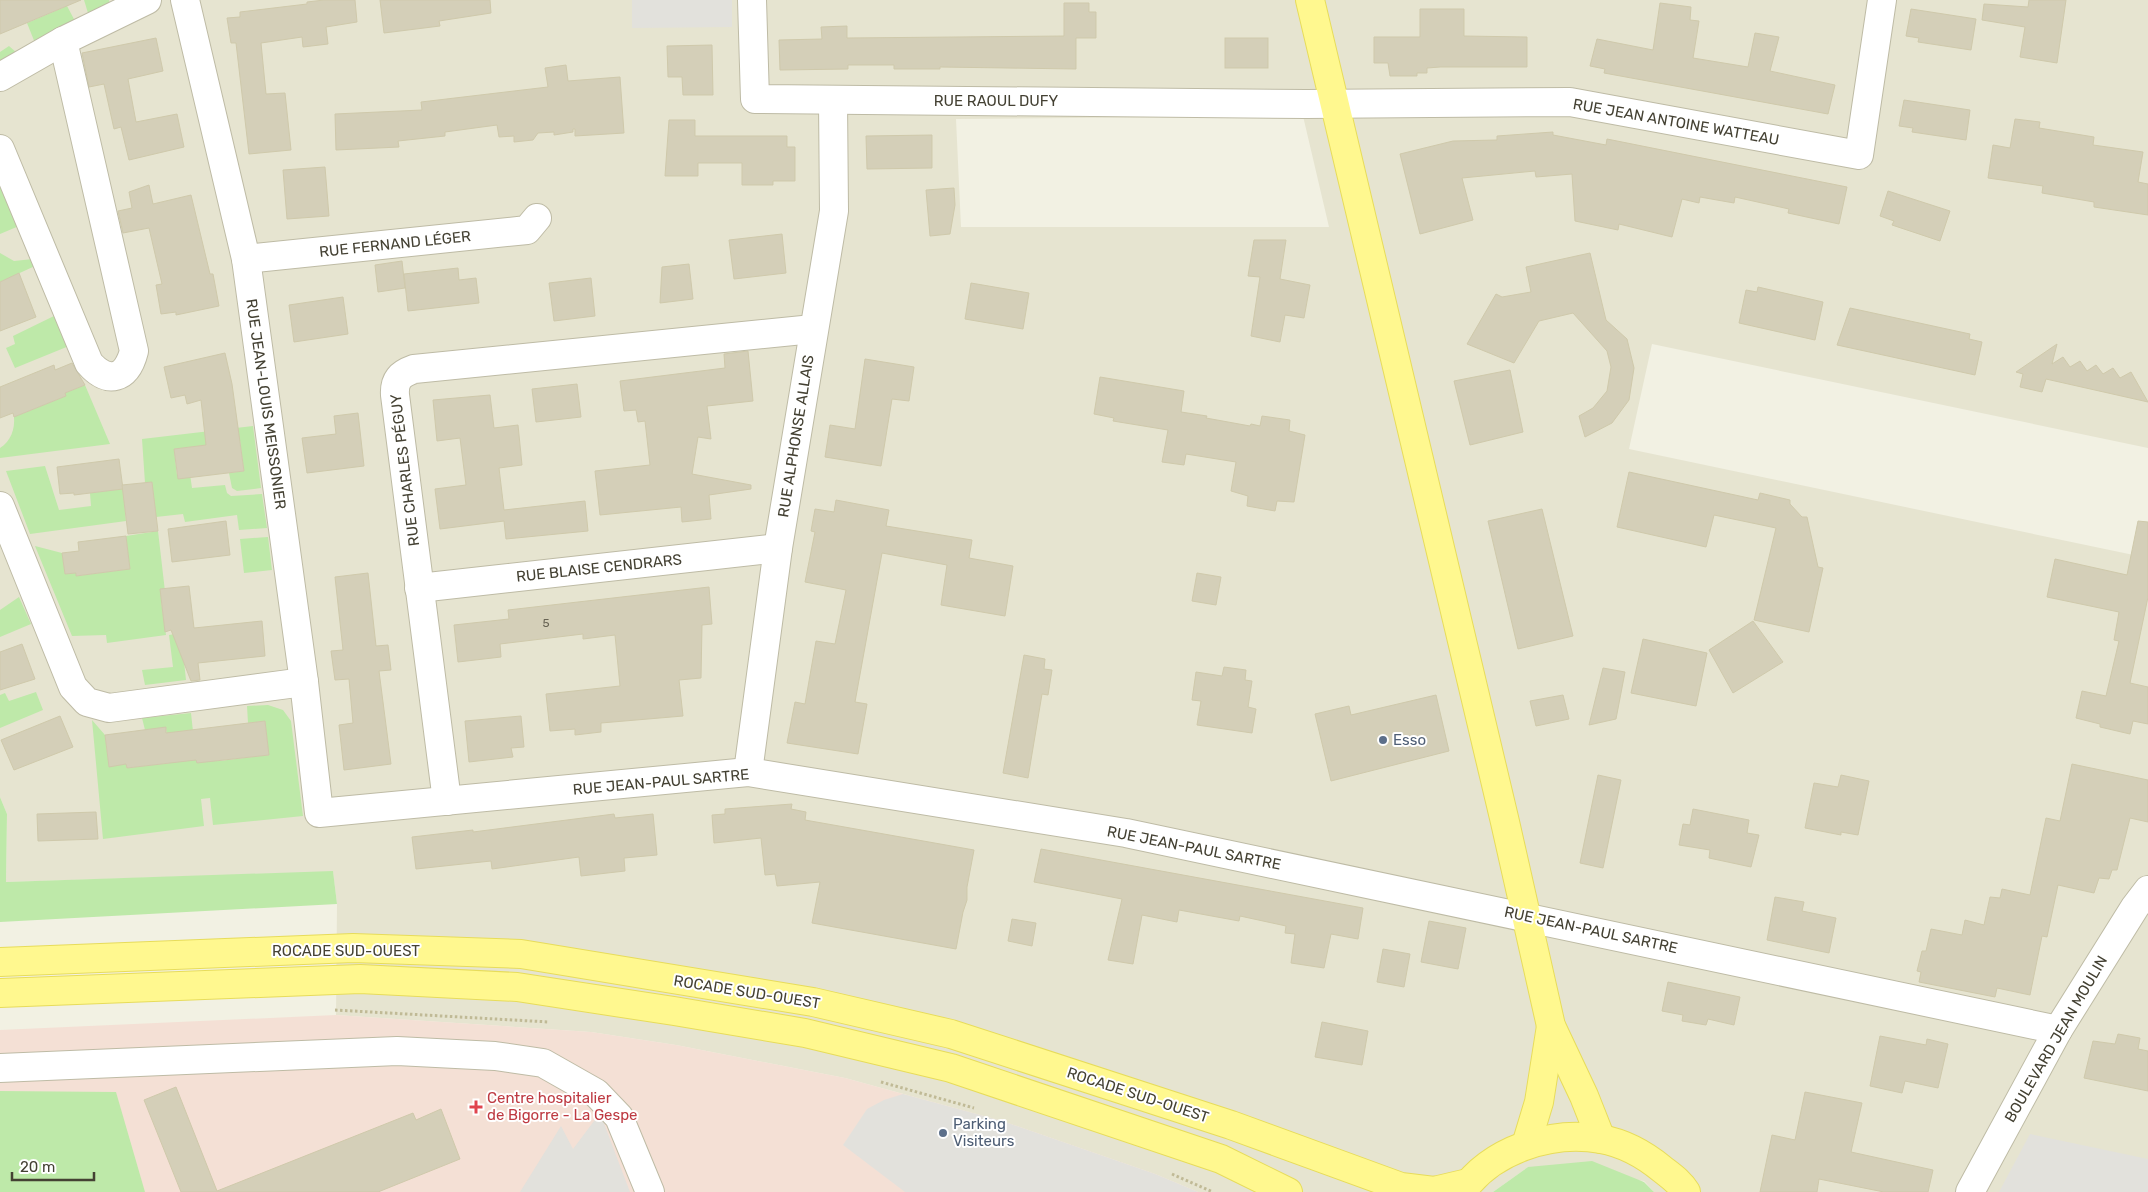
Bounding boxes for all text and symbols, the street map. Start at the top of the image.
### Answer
street label: RUE RAOUL DUFY [934,92,1059,110]
street label: RUE JEAN ANTOINE WATTEAU [1572,95,1780,149]
street label: RUE FERNAND LÉGER [318,227,472,261]
street label: RUE JEAN-LOUIS MEISSONIER [242,297,290,511]
street label: RUE ALPHONSE ALLAIS [774,353,818,519]
street label: RUE CHARLES PÉGUY [387,393,423,547]
street label: RUE BLAISE CENDRARS [515,550,683,586]
house number: 5 [542,616,550,630]
place label: Esso [1393,731,1426,749]
marker: Esso [1377,734,1389,746]
street label: RUE JEAN-PAUL SARTRE [572,765,750,799]
street label: RUE JEAN-PAUL SARTRE [1105,822,1283,874]
street label: RUE JEAN-PAUL SARTRE [1503,903,1679,957]
street label: ROCADE SUD-OUEST [272,942,420,960]
street label: BOULEVARD JEAN MOULIN [2001,952,2111,1126]
street label: ROCADE SUD-OUEST [672,972,822,1013]
street label: ROCADE SUD-OUEST [1065,1064,1212,1127]
place label: Centre hospitalier de Bigorre - La Gespe [487,1089,638,1124]
marker: Centre hospitalier de Bigorre - La Gespe [469,1100,483,1114]
place label: Parking Visiteurs [953,1115,1015,1150]
marker: Parking Visiteurs [937,1127,949,1139]
scale bar [12,1150,95,1182]
text: 20 m [20,1158,55,1176]

